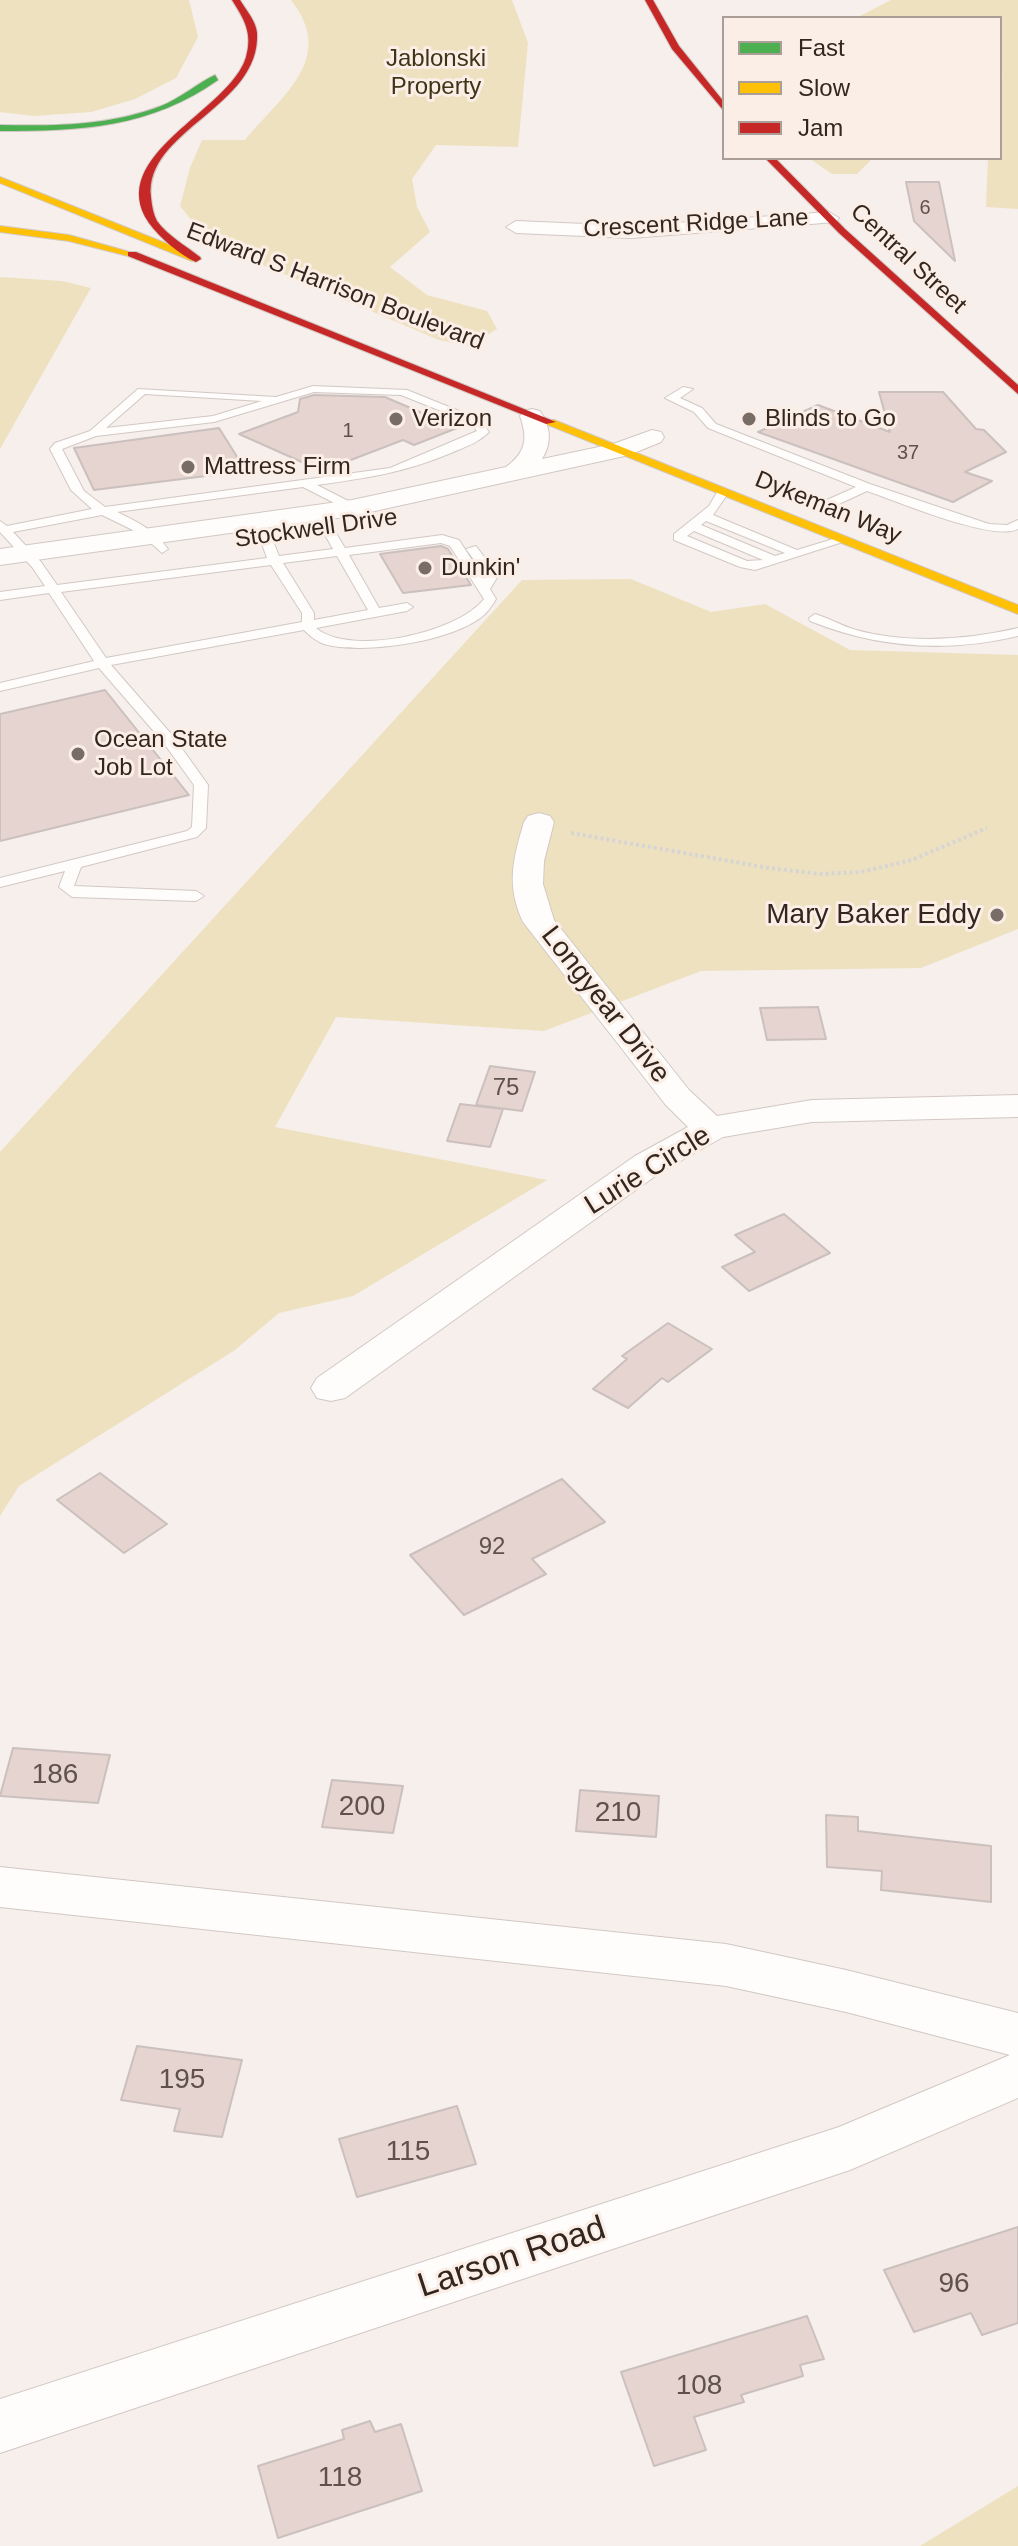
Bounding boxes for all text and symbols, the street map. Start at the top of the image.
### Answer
legend [722,16,1002,160]
text: Fast [798,34,845,61]
park label: Jablonski Property [386,45,486,101]
text: Slow [798,74,850,101]
text: Jam [798,114,843,141]
house number: 6 [919,196,931,220]
street label: Central Street [844,198,972,320]
street label: Crescent Ridge Lane [583,204,809,244]
street label: Edward S Harrison Boulevard [182,217,488,357]
place label: Verizon [412,405,492,433]
place label: Blinds to Go [765,405,896,433]
marker: Verizon [387,410,405,428]
marker: Blinds to Go [740,410,758,428]
house number: 1 [342,419,354,443]
house number: 37 [897,441,919,465]
place label: Mattress Firm [204,453,351,481]
marker: Mattress Firm [179,458,197,476]
street label: Dykeman Way [751,466,905,550]
street label: Stockwell Drive [233,503,399,555]
place label: Dunkin' [441,554,520,582]
marker: Dunkin' [416,559,434,577]
place label: Ocean State Job Lot [94,726,227,782]
marker: Ocean State Job Lot [69,745,87,763]
place label: Mary Baker Eddy [766,898,981,932]
marker: Mary Baker Eddy [988,906,1006,924]
street label: Longyear Drive [533,920,677,1090]
house number: 75 [493,1074,519,1102]
street label: Lurie Circle [579,1119,717,1223]
house number: 92 [479,1533,505,1561]
house number: 186 [32,1758,78,1792]
house number: 200 [339,1790,385,1824]
house number: 210 [595,1796,641,1830]
house number: 195 [159,2063,205,2097]
house number: 115 [386,2135,430,2169]
street label: Larson Road [413,2209,611,2307]
house number: 96 [938,2267,970,2301]
house number: 108 [676,2369,722,2403]
house number: 118 [318,2461,362,2495]

